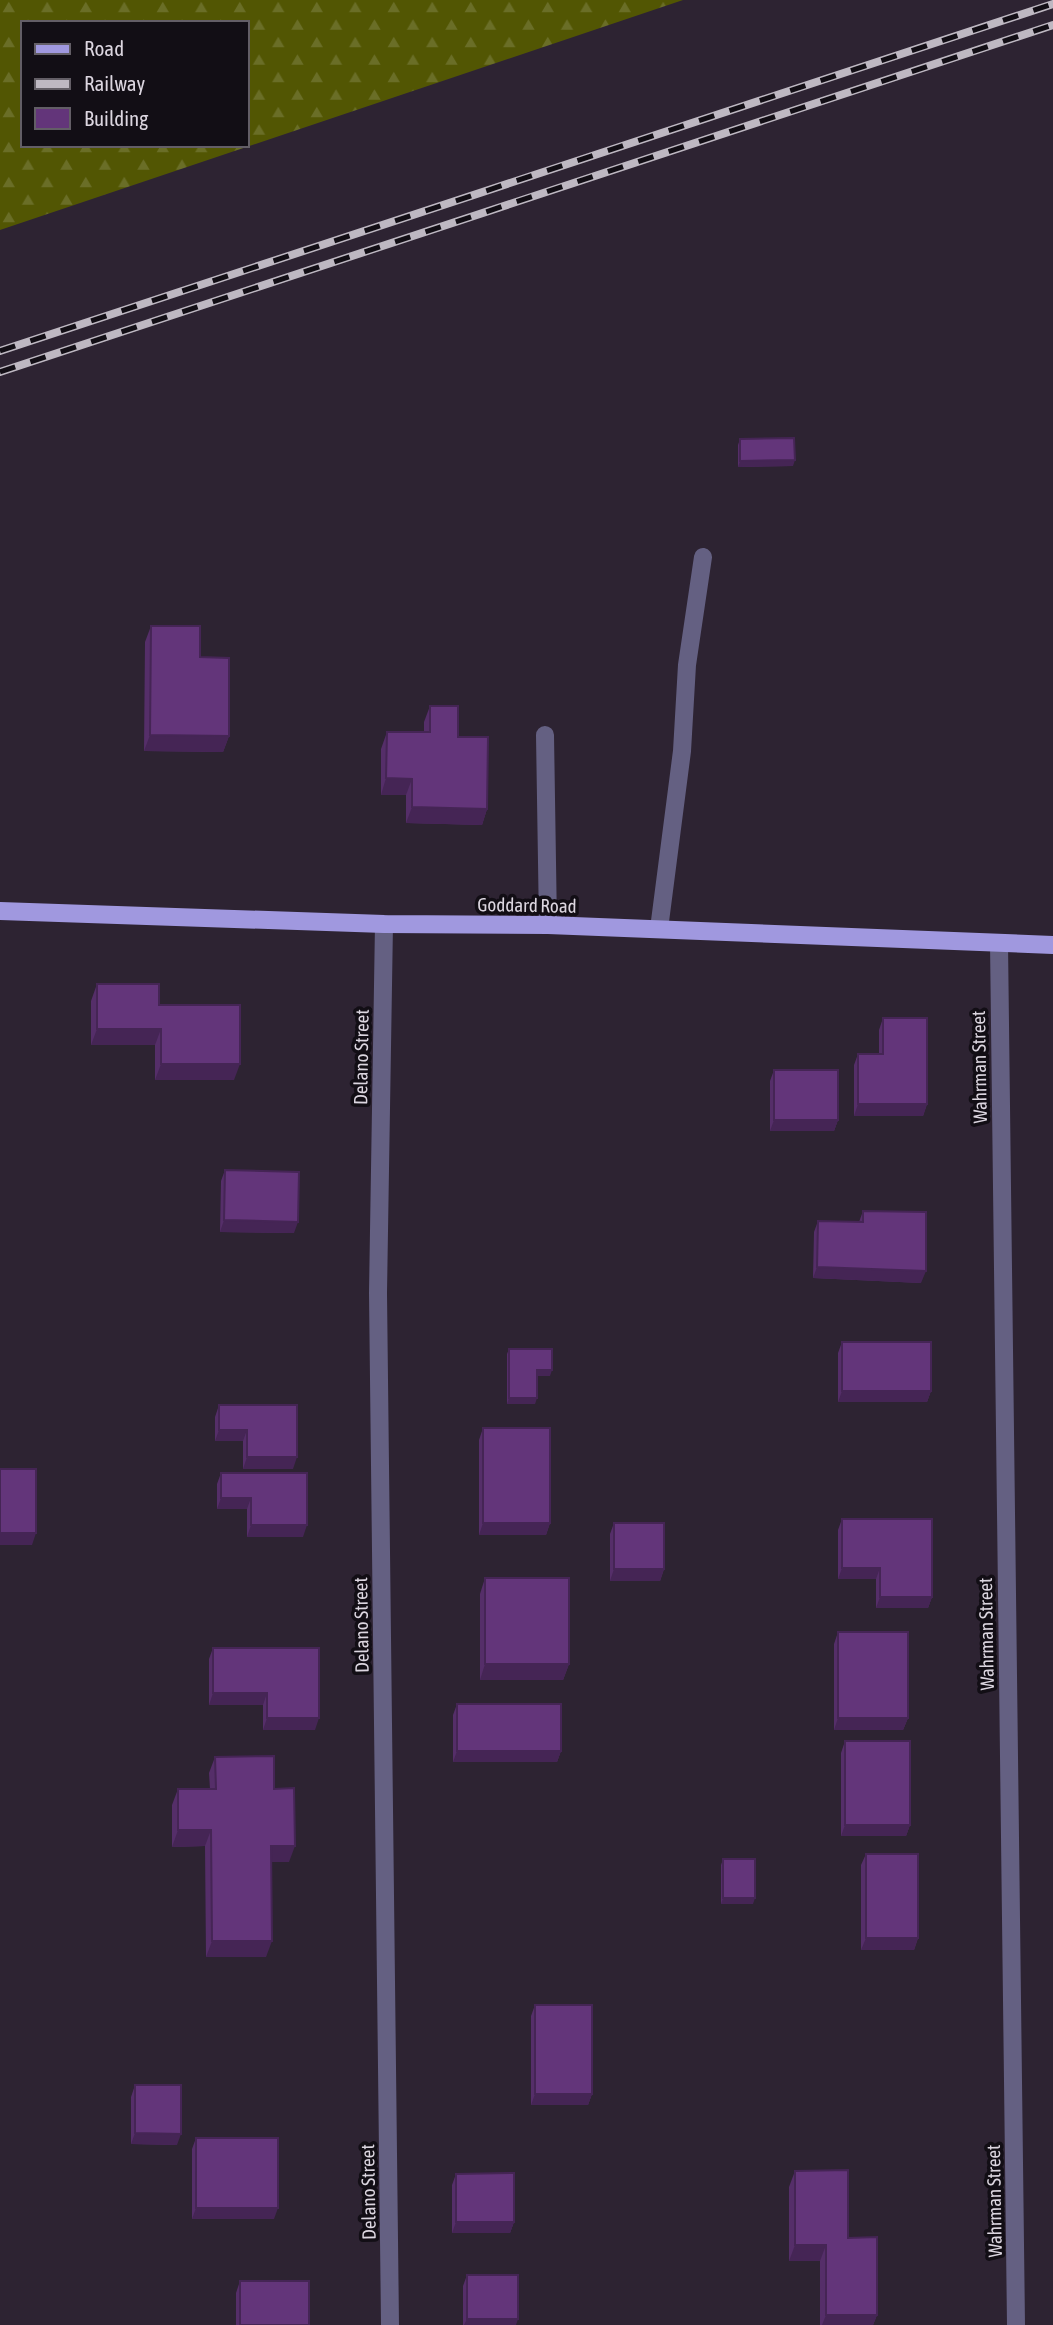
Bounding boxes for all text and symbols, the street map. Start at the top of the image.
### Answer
legend [21,21,248,147]
text: Road [84,36,124,60]
text: Railway [84,71,146,95]
text: Building [84,106,148,130]
street label: Goddard Road [477,893,577,917]
street label: Delano Street [349,1009,373,1105]
street label: Wahrman Street [967,1010,991,1124]
street label: Delano Street [349,1577,373,1673]
street label: Wahrman Street [974,1577,998,1691]
street label: Delano Street [356,2144,380,2240]
street label: Wahrman Street [982,2144,1006,2258]

